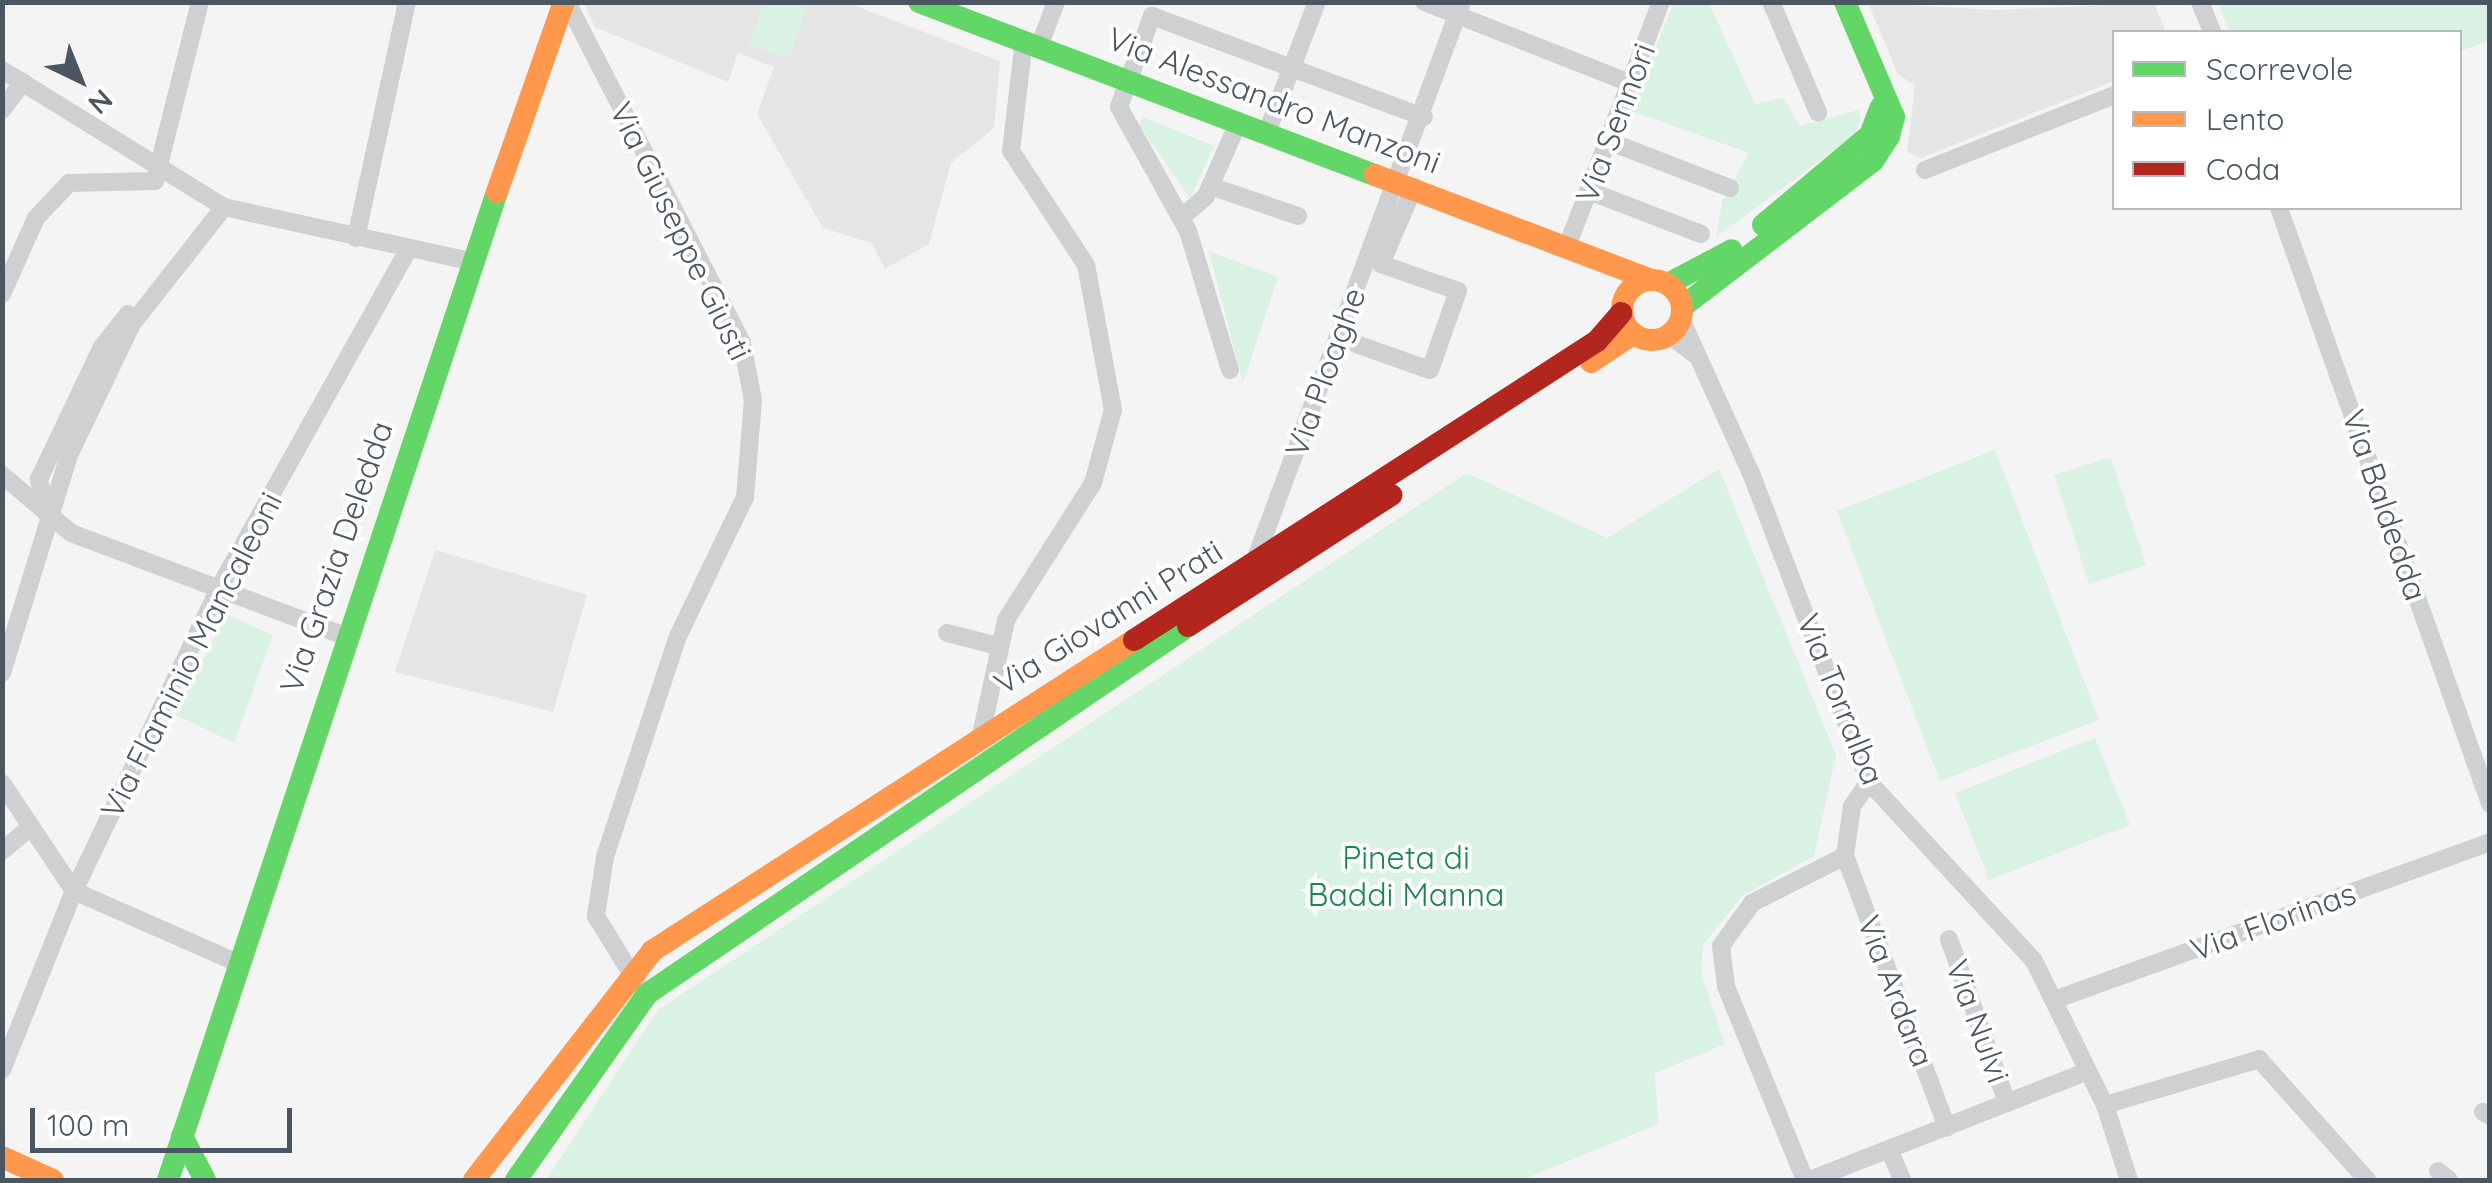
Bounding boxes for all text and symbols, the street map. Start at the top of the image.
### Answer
street label: Via Alessandro Manzoni [1102,19,1446,181]
north arrow [30,30,130,130]
legend [2112,30,2462,210]
street label: Via Sennori [1567,38,1663,208]
text: Scorrevole [2206,50,2353,88]
text: N [81,82,120,122]
street label: Via Giuseppe Giusti [602,96,760,366]
text: Lento [2206,100,2284,138]
text: Coda [2206,150,2280,188]
street label: Via Ploaghe [1277,282,1373,462]
street label: Via Baldedda [2334,405,2436,605]
street label: Via Grazia Deledda [271,416,401,698]
street label: Via Flaminio Mancaleoni [92,486,290,824]
street label: Via Giovanni Prati [987,531,1229,703]
street label: Via Torralba [1789,608,1893,790]
park label: Pineta di Baddi Manna [1308,839,1504,914]
street label: Via Florinas [2185,873,2361,969]
street label: Via Ardara [1850,910,1942,1072]
street label: Via Nulvi [1938,954,2018,1088]
scale bar [35,1088,298,1150]
text: 100 m [47,1106,129,1144]

